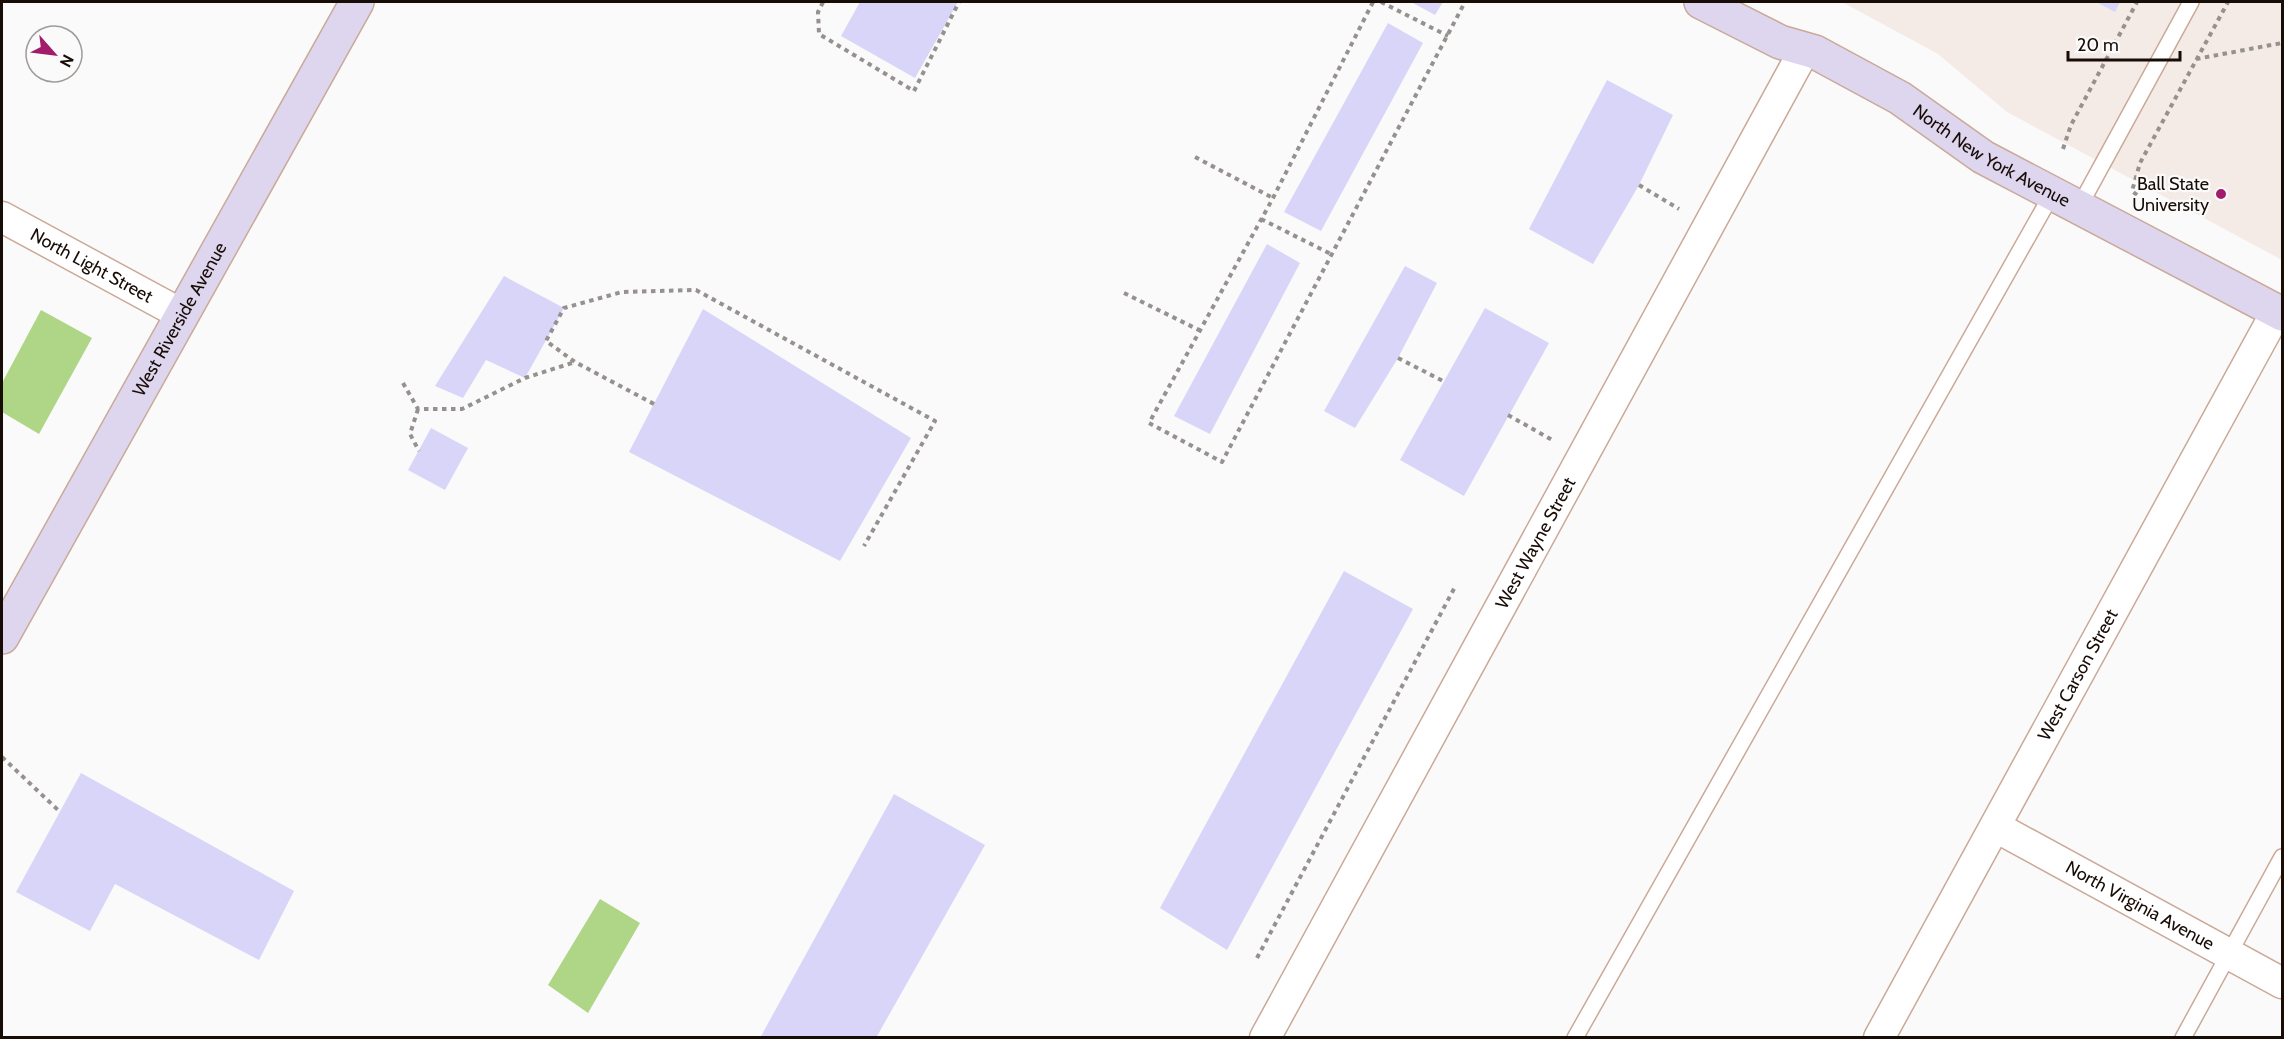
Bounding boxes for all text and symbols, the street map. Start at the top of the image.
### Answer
north arrow [24,24,84,84]
scale bar [2068,24,2180,62]
text: 20 m [2077,34,2119,56]
text: N [56,51,78,70]
street label: North New York Avenue [1909,100,2074,212]
place label: Ball State University [2132,173,2209,216]
marker: Ball State University [2214,187,2228,201]
street label: North Light Street [27,224,157,308]
street label: West Riverside Avenue [128,238,231,400]
street label: West Wayne Street [1491,474,1580,613]
street label: West Carson Street [2033,605,2123,744]
street label: North Virginia Avenue [2062,856,2218,955]

